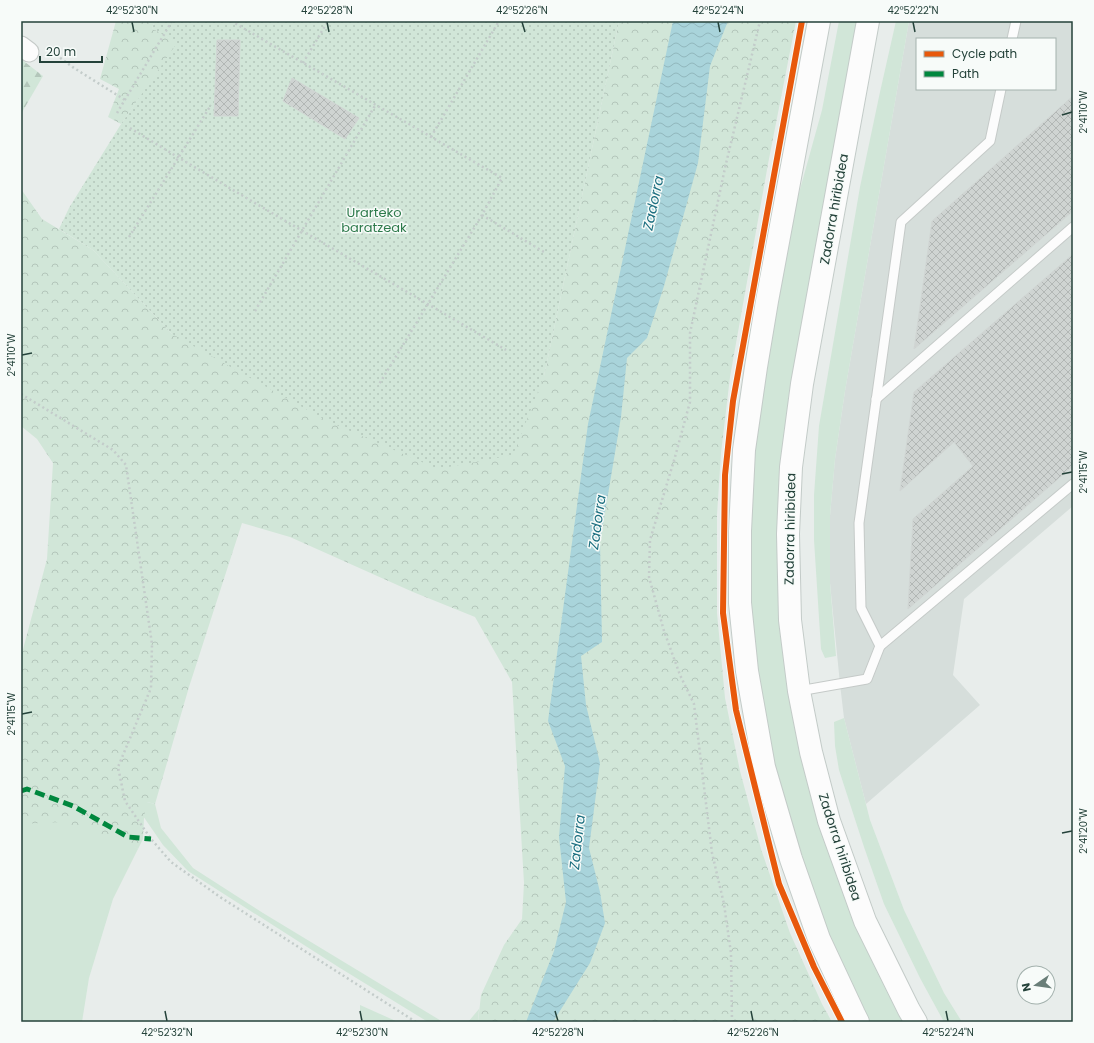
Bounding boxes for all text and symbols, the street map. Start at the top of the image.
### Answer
text: 42°52'30"N [106,3,158,18]
text: 42°52'28"N [301,3,353,18]
text: 42°52'26"N [496,3,548,18]
text: 42°52'24"N [692,3,744,18]
text: 42°52'22"N [887,3,939,18]
scale bar [40,38,102,64]
legend [916,38,1056,90]
text: 20 m [46,43,76,60]
text: Cycle path [952,45,1017,62]
text: Path [952,65,979,82]
text: 2°41'10"W [1076,90,1091,134]
street label: Zadorra hiribidea [815,152,853,266]
water label: Zadorra [637,173,669,233]
park label: Urarteko baratzeak [341,203,407,237]
text: 2°41'10"W [4,333,19,377]
text: 2°41'15"W [1076,450,1091,494]
street label: Zadorra hiribidea [780,473,800,585]
water label: Zadorra [583,493,611,552]
text: 2°41'15"W [4,692,19,736]
street label: Zadorra hiribidea [814,791,866,903]
text: 2°41'20"W [1076,808,1091,854]
water label: Zadorra [564,813,590,872]
north arrow [1016,965,1056,1005]
text: N [1018,981,1035,993]
text: 42°52'32"N [141,1025,193,1040]
text: 42°52'30"N [336,1025,388,1040]
text: 42°52'28"N [532,1025,584,1040]
text: 42°52'26"N [727,1025,779,1040]
text: 42°52'24"N [922,1025,974,1040]

